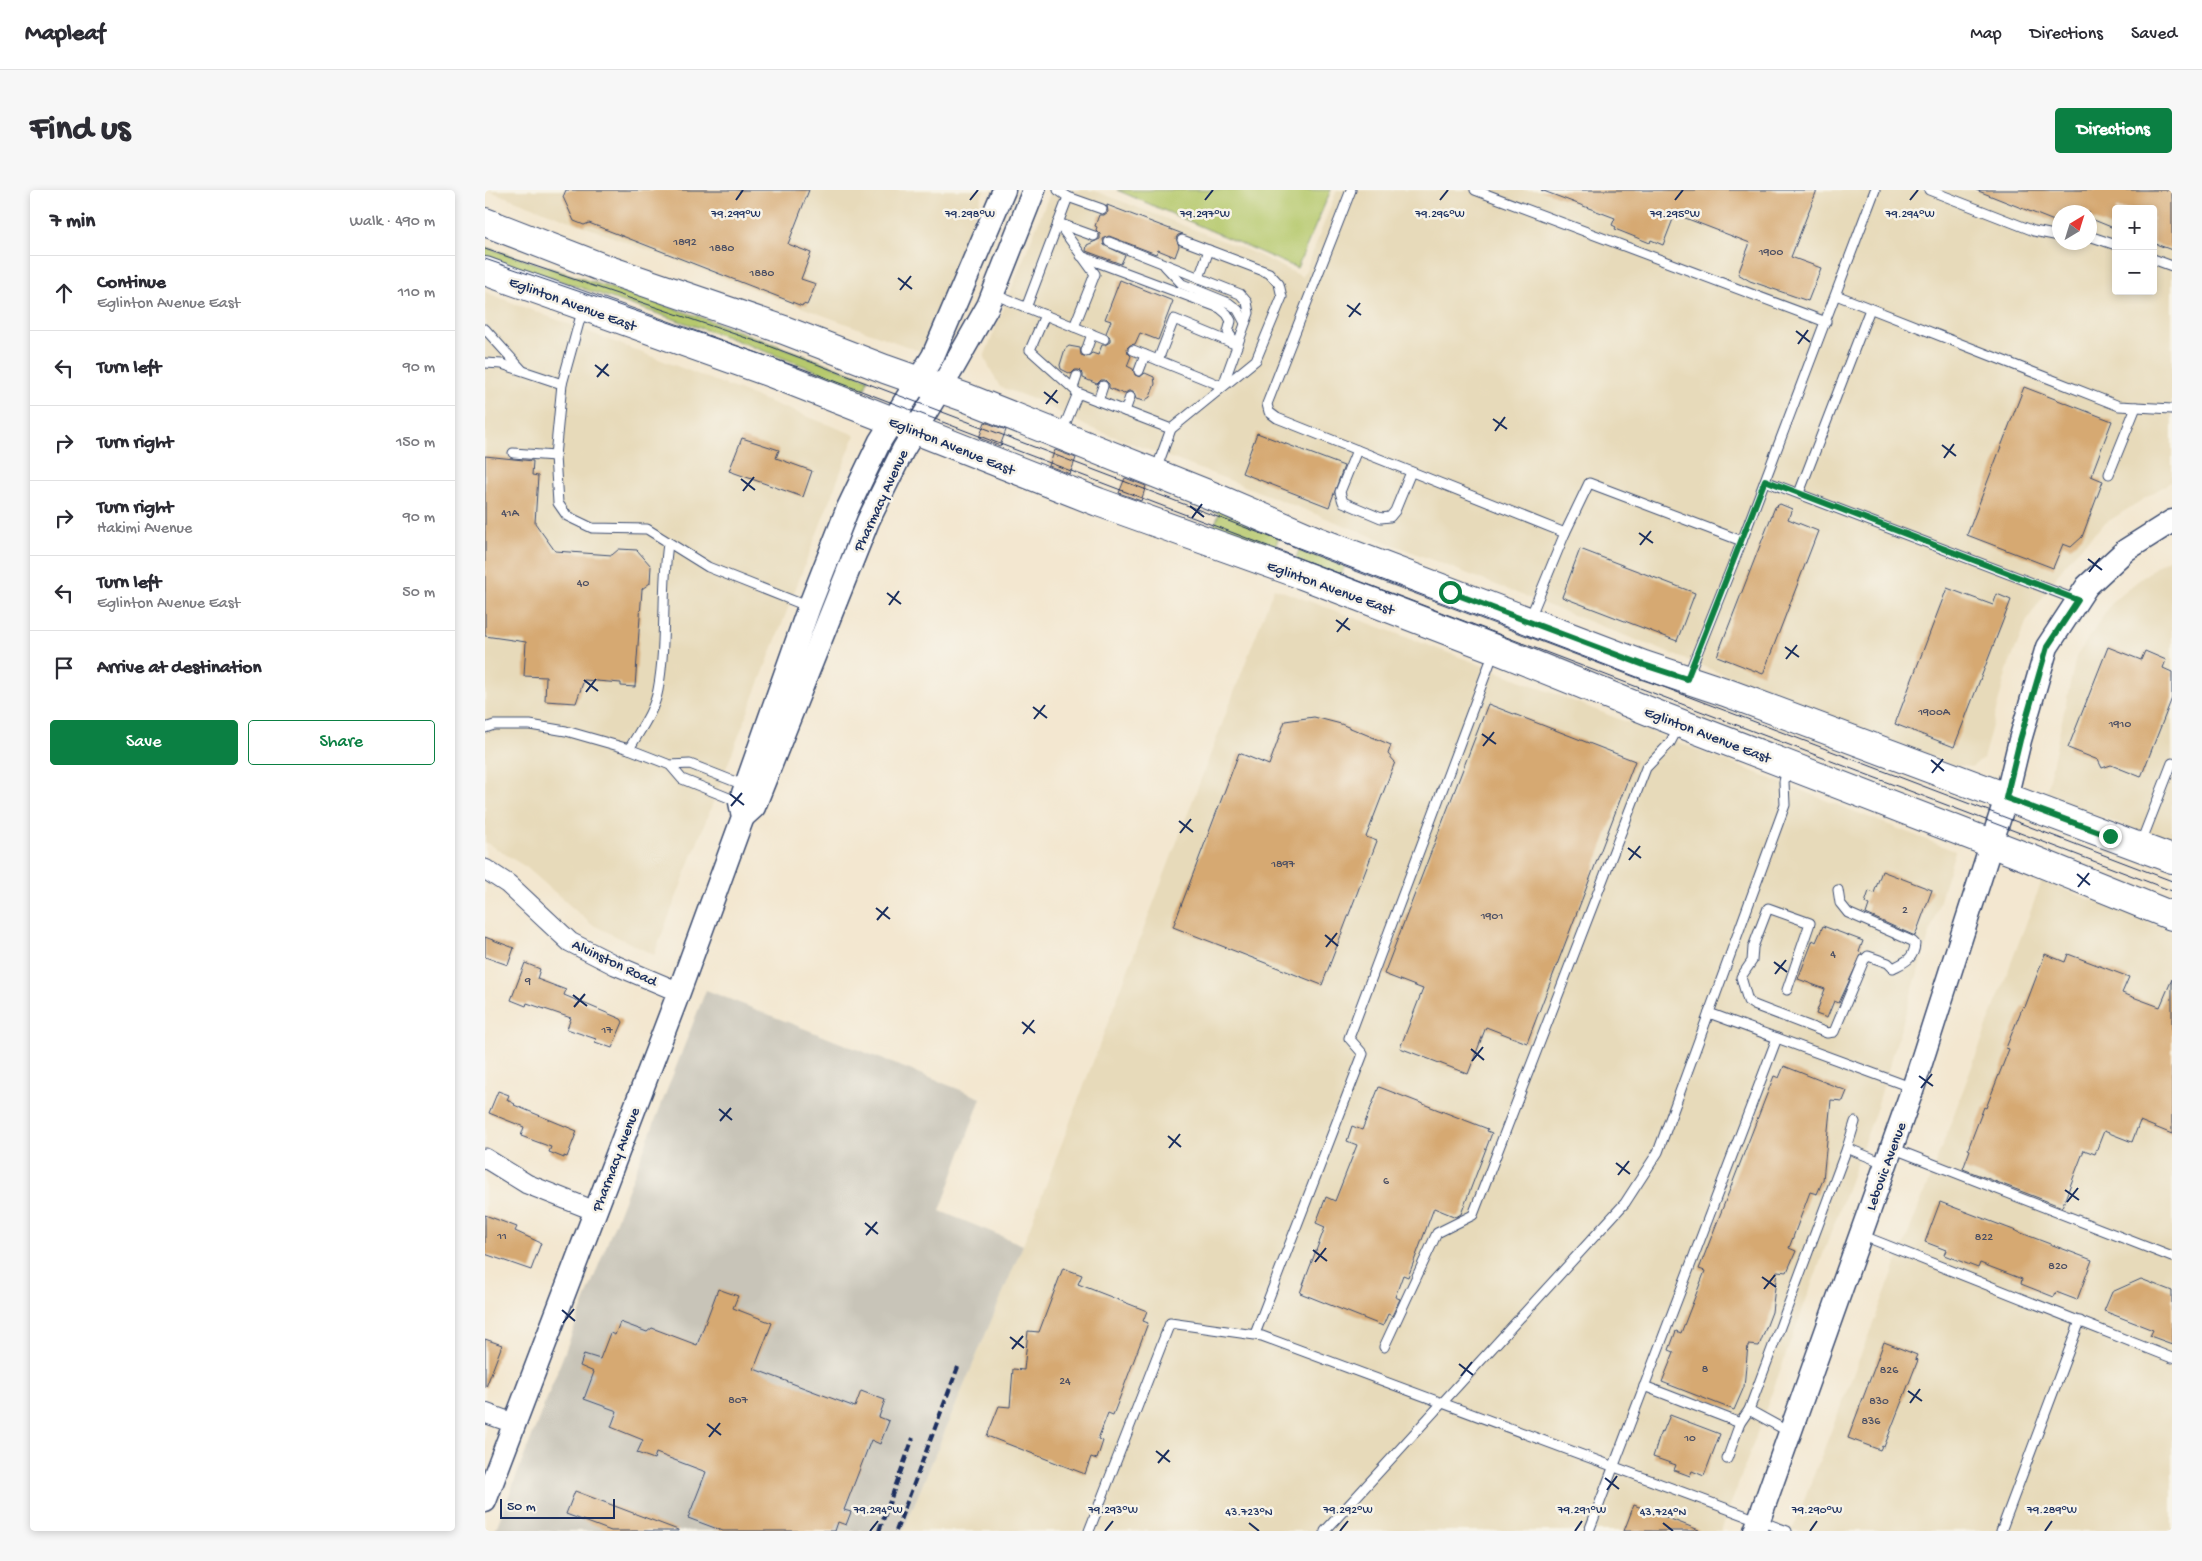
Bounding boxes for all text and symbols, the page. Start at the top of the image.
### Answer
text: Mapleaf [25,20,105,49]
text: Map [1970,24,2002,45]
text: Directions [2030,24,2103,45]
text: Saved [2131,24,2177,45]
button: Directions [2055,108,2172,153]
text: Find us [30,110,130,151]
north arrow [2052,205,2097,250]
map controls [2112,205,2157,295]
button: + [2112,205,2157,250]
text: 79.299°W [710,208,761,222]
text: 79.298°W [944,208,995,222]
text: 79.297°W [1179,208,1230,222]
text: 79.296°W [1414,208,1465,222]
text: 79.295°W [1649,208,1700,222]
text: 79.294°W [1884,208,1935,222]
text: 7 min [50,210,95,235]
text: Walk · 490 m [349,213,435,232]
house number: 1892 [672,236,697,250]
house number: 1880 [709,242,735,256]
house number: 1900 [1758,246,1783,260]
button: − [2112,250,2157,295]
house number: 1880 [749,267,775,281]
text: Continue [97,272,166,295]
street label: Eglinton Avenue East [506,273,640,337]
icon: ahead [50,279,78,307]
text: 110 m [398,284,435,303]
text: Eglinton Avenue East [97,295,240,314]
icon: left [50,354,78,382]
text: Turn left [97,357,161,380]
text: 90 m [403,359,435,378]
street label: Eglinton Avenue East [886,413,1019,481]
icon: right [50,429,78,457]
text: Turn right [97,432,173,455]
text: 150 m [396,434,435,453]
street label: Pharmacy Avenue [850,447,913,555]
text: Turn right [97,497,173,520]
icon: right [50,504,78,532]
house number: 41A [501,507,520,521]
text: 90 m [403,509,435,528]
text: Hakimi Avenue [97,520,192,539]
street label: Eglinton Avenue East [1264,557,1398,621]
text: Turn left [97,572,161,595]
house number: 40 [577,577,589,591]
icon: left [50,579,78,607]
route start [1439,581,1462,604]
text: 50 m [402,584,435,603]
text: Eglinton Avenue East [97,595,240,614]
icon: arrive [50,654,78,682]
text: Arrive at destination [97,657,261,680]
street label: Eglinton Avenue East [1641,703,1775,769]
house number: 1900A [1917,706,1951,720]
house number: 1910 [2108,718,2131,732]
button: Save [50,720,238,765]
button: Share [248,720,435,765]
route end [2099,825,2122,848]
house number: 1897 [1270,858,1296,872]
house number: 2 [1902,904,1908,918]
house number: 1901 [1480,910,1503,924]
street label: Alvinston Road [569,936,661,992]
house number: 4 [1830,948,1836,962]
house number: 9 [524,975,531,989]
house number: 17 [600,1024,613,1038]
street label: Pharmacy Avenue [588,1105,645,1215]
street label: Lebovic Avenue [1863,1120,1911,1213]
house number: 6 [1383,1175,1390,1189]
house number: 11 [496,1230,507,1244]
house number: 822 [1975,1231,1993,1245]
house number: 820 [2048,1260,2068,1274]
house number: 8 [1702,1363,1709,1377]
house number: 826 [1880,1364,1899,1378]
house number: 24 [1059,1375,1071,1389]
house number: 807 [728,1394,749,1408]
house number: 830 [1869,1395,1889,1409]
house number: 836 [1862,1415,1881,1429]
house number: 10 [1683,1432,1696,1446]
scale bar [500,1496,615,1519]
text: 50 m [507,1499,536,1516]
text: 79.294°W [852,1504,903,1518]
text: 79.293°W [1087,1504,1138,1518]
text: 79.292°W [1322,1504,1373,1518]
text: 79.291°W [1557,1504,1606,1518]
text: 79.290°W [1791,1504,1842,1518]
text: 79.289°W [2026,1504,2077,1518]
text: 43.723°N [1225,1506,1273,1520]
text: 43.724°N [1640,1506,1687,1520]

